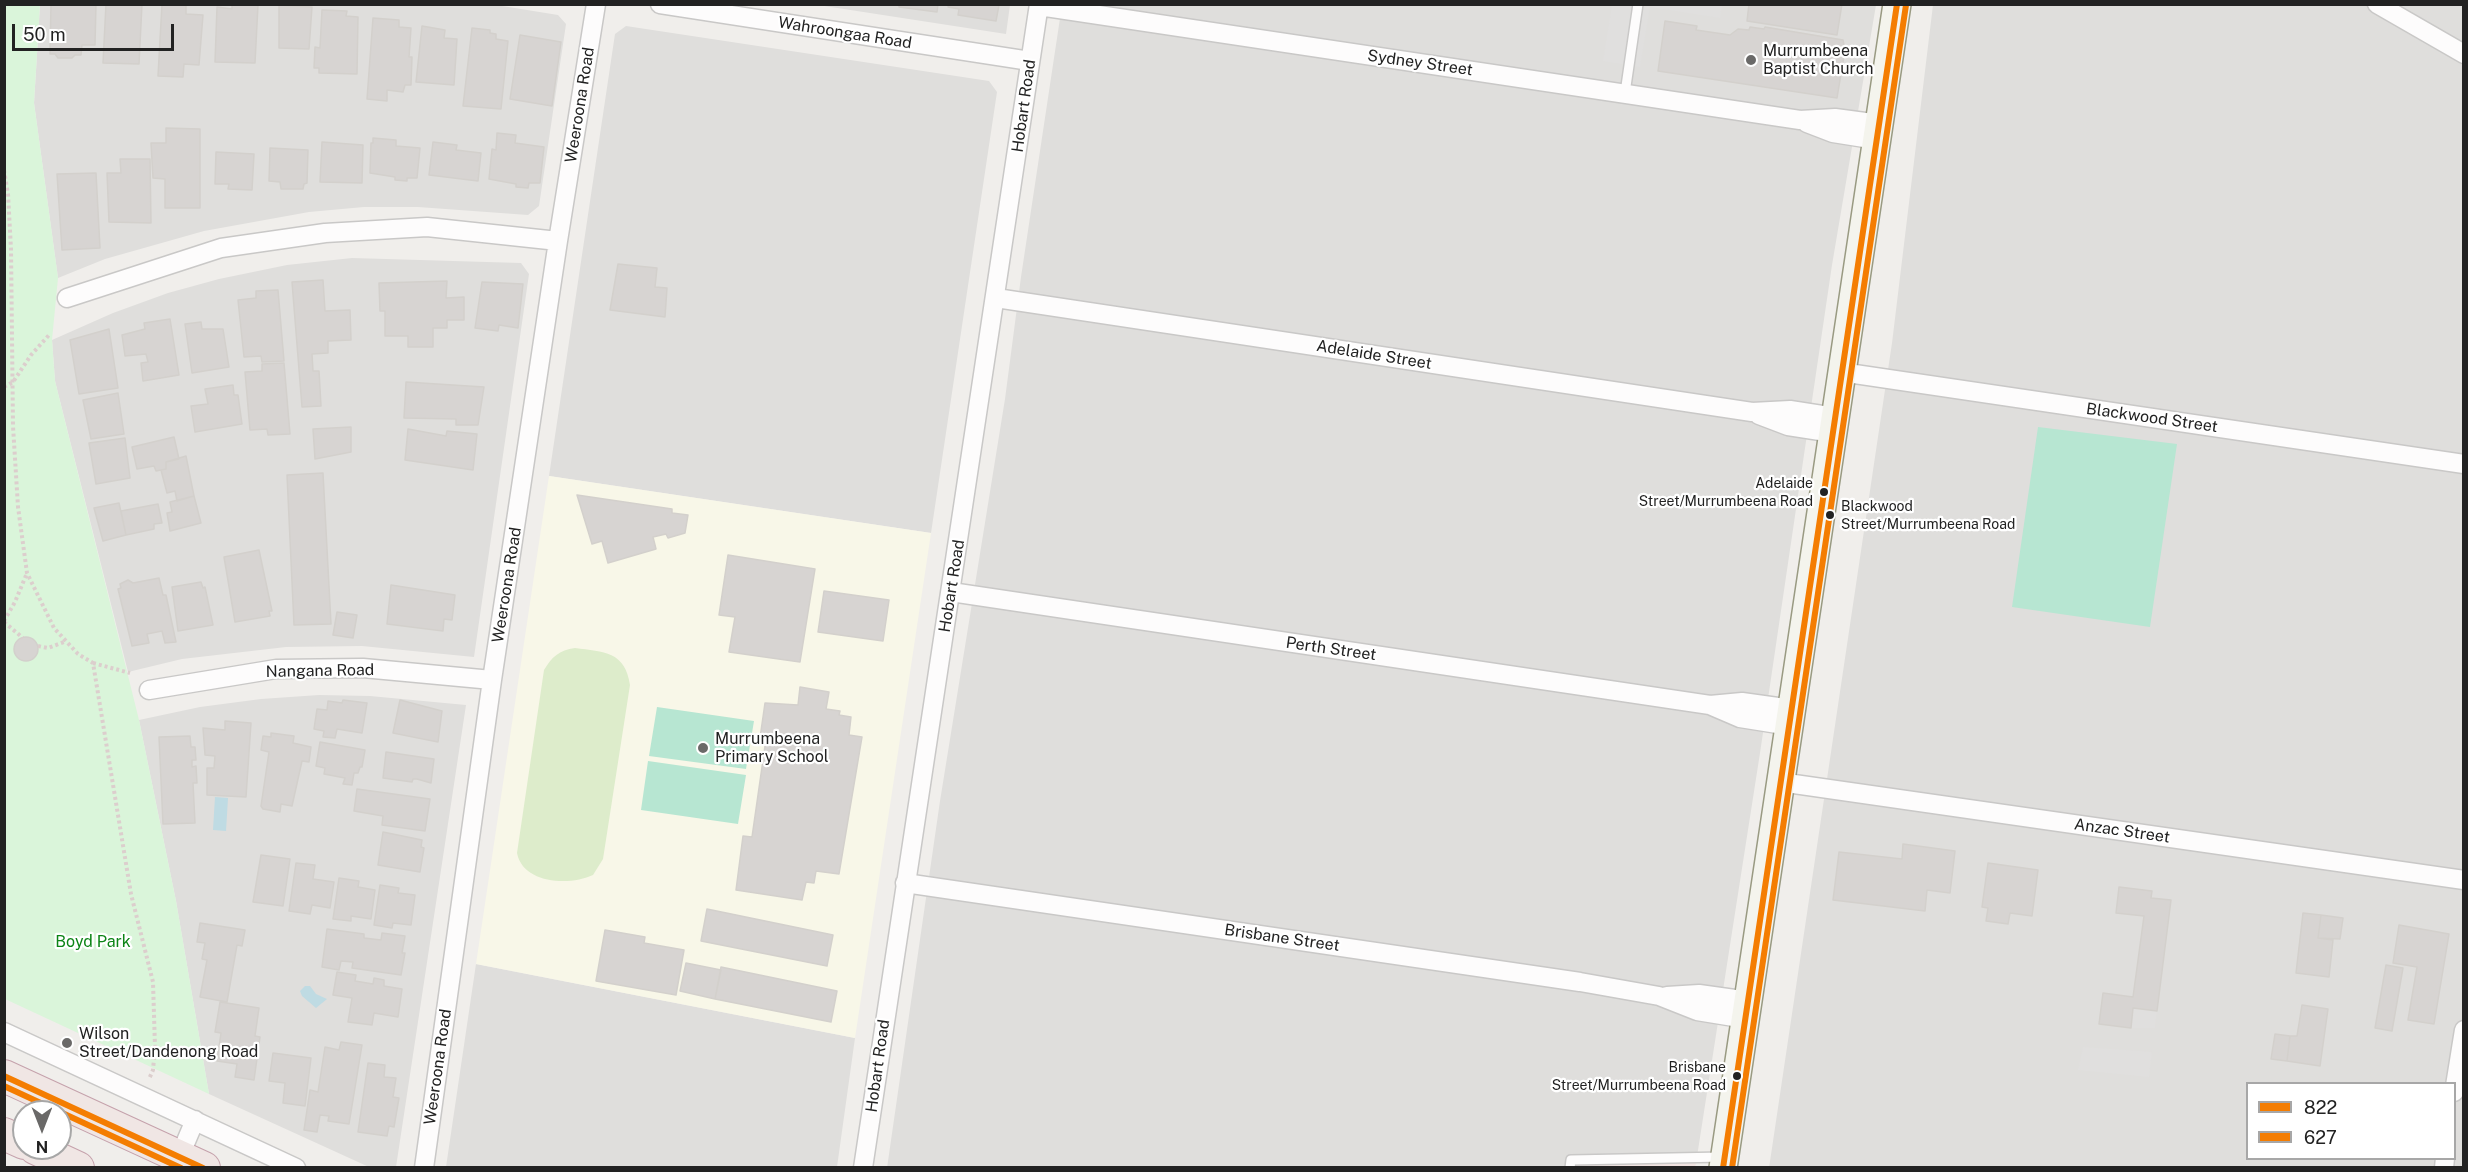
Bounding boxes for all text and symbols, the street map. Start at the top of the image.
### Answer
scale bar [15,12,177,50]
street label: Wahroongaa Road [777,13,913,53]
text: 50 m [23,24,66,45]
place label: Murrumbeena Baptist Church [1763,41,1874,79]
street label: Weeroona Road [561,46,599,164]
street label: Sydney Street [1366,46,1474,80]
marker: Murrumbeena Baptist Church [1744,53,1758,67]
street label: Hobart Road [1008,58,1040,154]
street label: Adelaide Street [1315,336,1433,374]
street label: Blackwood Street [2085,399,2219,437]
place label: Adelaide Street/Murrumbeena Road [1639,476,1813,508]
marker: Adelaide Street/Murrumbeena Road [1818,486,1830,498]
place label: Blackwood Street/Murrumbeena Road [1841,499,2015,532]
marker: Blackwood Street/Murrumbeena Road [1824,509,1836,521]
street label: Weeroona Road [488,526,526,644]
street label: Hobart Road [935,538,969,634]
street label: Perth Street [1285,633,1377,665]
street label: Nangana Road [266,660,374,682]
place label: Murrumbeena Primary School [715,729,829,767]
marker: Murrumbeena Primary School [696,741,710,755]
street label: Anzac Street [2073,815,2171,847]
street label: Brisbane Street [1223,920,1341,956]
park label: Boyd Park [55,932,131,952]
street label: Weeroona Road [420,1008,456,1126]
street label: Hobart Road [862,1018,894,1114]
place label: Wilson Street/Dandenong Road [79,1024,258,1062]
marker: Wilson Street/Dandenong Road [60,1036,74,1050]
place label: Brisbane Street/Murrumbeena Road [1552,1060,1726,1092]
marker: Brisbane Street/Murrumbeena Road [1731,1070,1743,1082]
legend [2246,1082,2456,1160]
text: 822 [2304,1097,2337,1118]
north arrow [12,1100,72,1160]
text: 627 [2304,1127,2337,1148]
text: N [36,1137,48,1156]

